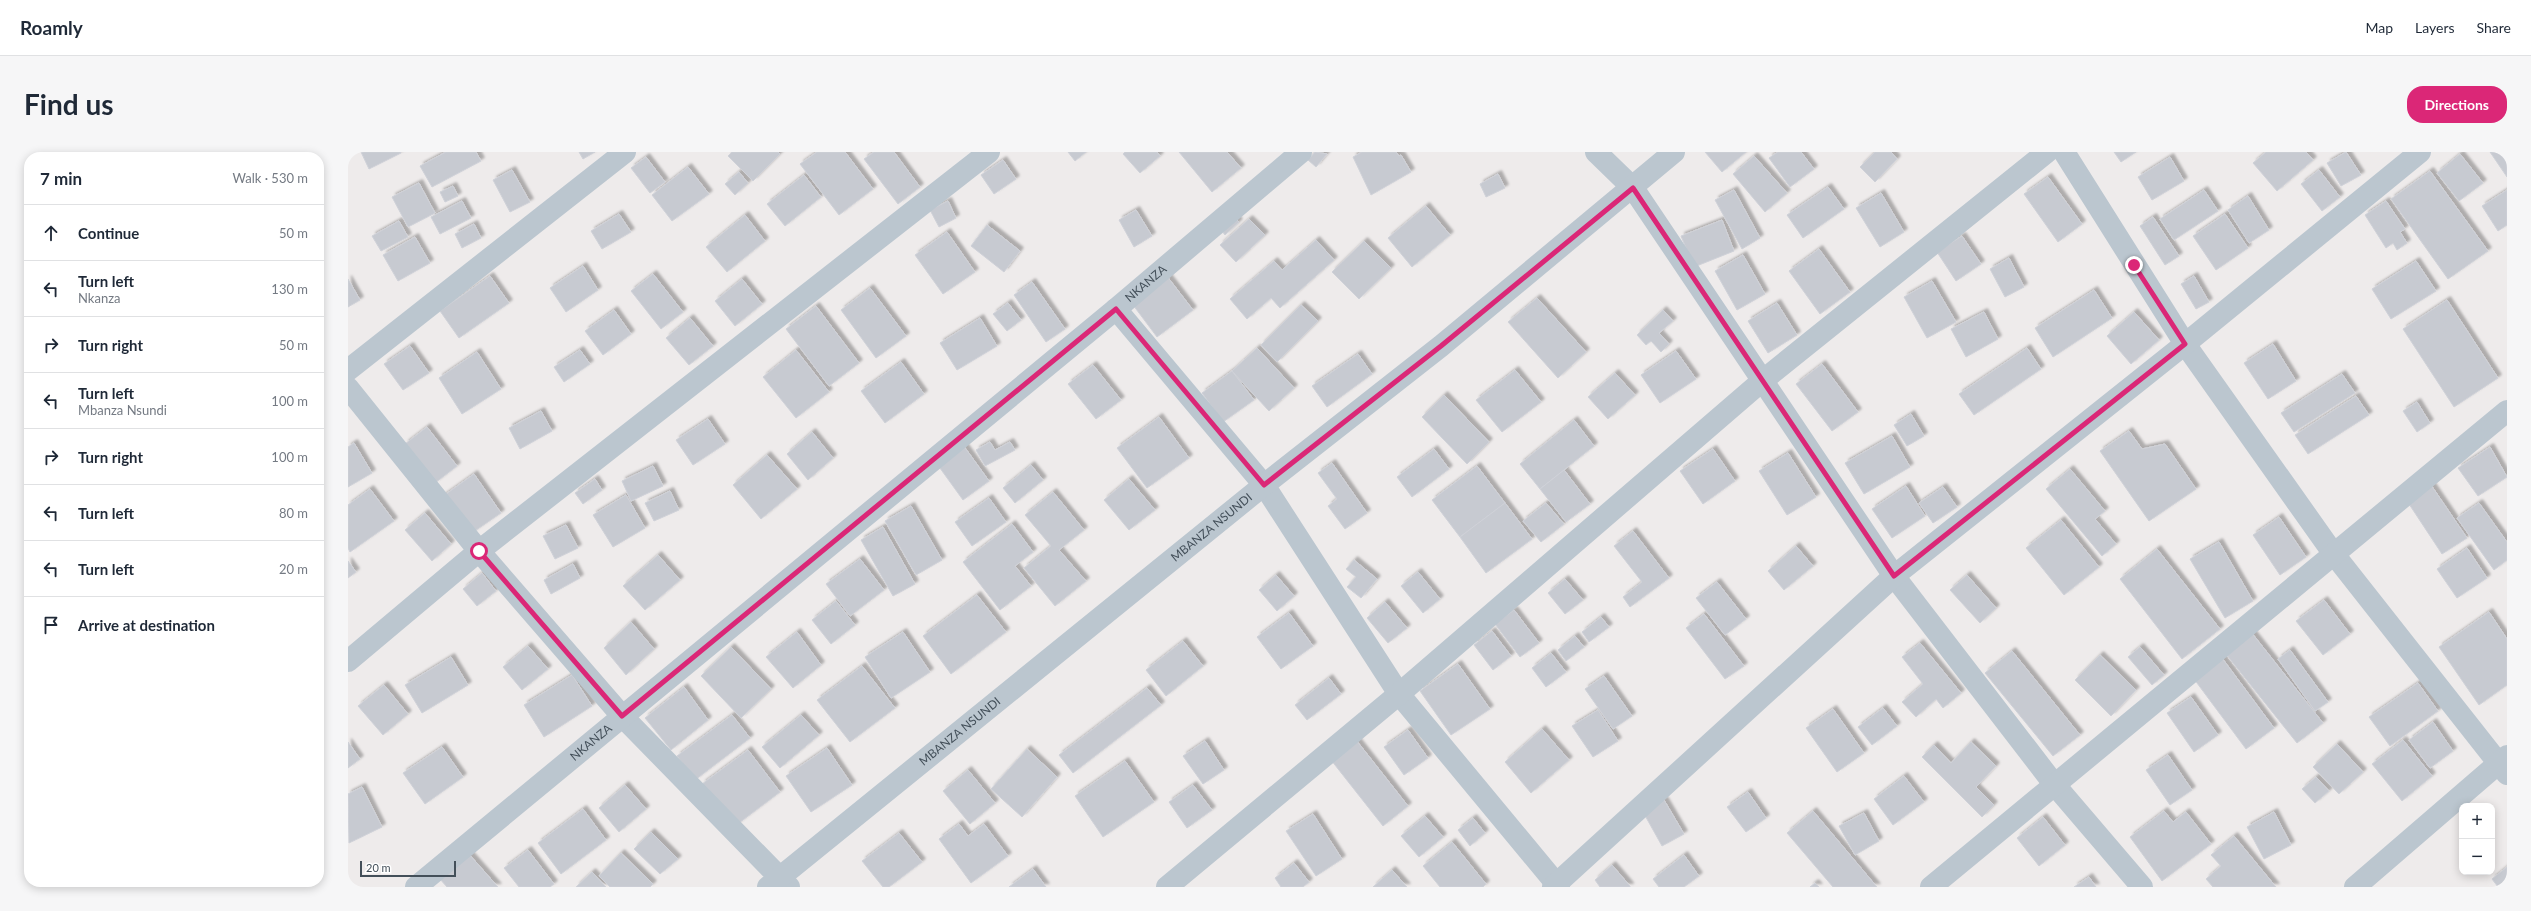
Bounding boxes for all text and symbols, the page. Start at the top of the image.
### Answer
text: Roamly [20,16,83,39]
text: Map [2365,19,2393,36]
text: Layers [2415,19,2455,36]
text: Share [2477,19,2511,36]
button: Directions [2407,86,2507,123]
text: Find us [24,87,114,121]
text: 7 min [40,168,82,189]
text: Walk · 530 m [232,170,308,186]
icon: ahead [40,222,62,244]
text: Continue [78,224,139,242]
text: 50 m [279,225,308,241]
route end [2125,256,2143,274]
street label: NKANZA [1122,261,1170,305]
text: Turn left [78,272,134,290]
icon: left [40,278,62,300]
text: 130 m [271,281,308,297]
text: Nkanza [78,290,120,306]
icon: right [40,334,62,356]
text: Turn right [78,336,143,354]
text: 50 m [279,337,308,353]
text: Turn left [78,384,134,402]
icon: left [40,390,62,412]
text: 100 m [271,393,308,409]
text: Mbanza Nsundi [78,402,167,418]
icon: right [40,446,62,468]
text: Turn right [78,448,143,466]
text: 100 m [271,449,308,465]
street label: MBANZA NSUNDI [1168,490,1255,564]
icon: left [40,502,62,524]
text: Turn left [78,504,134,522]
text: 80 m [279,505,308,521]
route start [470,542,488,560]
icon: left [40,558,62,580]
text: Turn left [78,560,134,578]
text: 20 m [279,561,308,577]
icon: arrive [40,614,62,636]
text: Arrive at destination [78,616,215,634]
street label: MBANZA NSUNDI [916,694,1003,769]
street label: NKANZA [567,720,615,764]
map controls [2459,803,2495,875]
button: + [2459,803,2495,839]
button: − [2459,839,2495,875]
scale bar [360,859,456,878]
text: 20 m [366,861,391,874]

